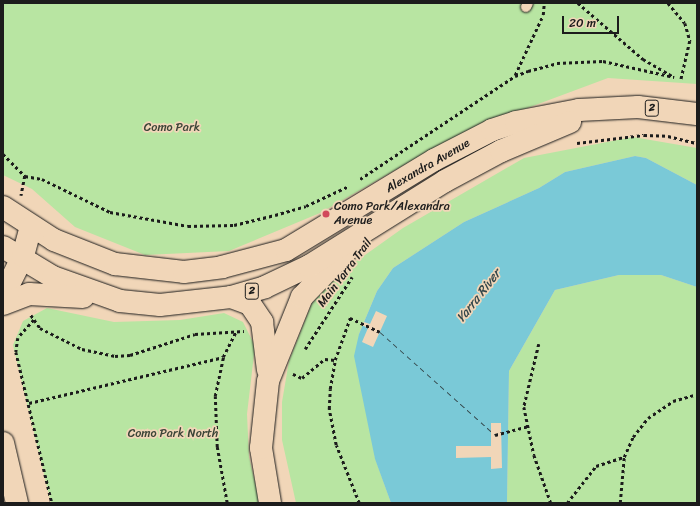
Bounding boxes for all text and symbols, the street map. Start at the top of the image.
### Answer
scale bar [564,8,621,34]
text: 20 m [569,12,596,34]
road number: 2 [644,99,660,117]
park label: Como Park [144,121,200,135]
street label: Alexandra Avenue [383,136,473,196]
place label: Como Park/Alexandra Avenue [334,200,450,228]
marker: Como Park/Alexandra Avenue [321,209,331,219]
street label: Main Yarra Trail [314,236,376,310]
water label: Yarra River [454,267,504,325]
road number: 2 [244,282,260,300]
park label: Como Park North [128,427,218,441]

